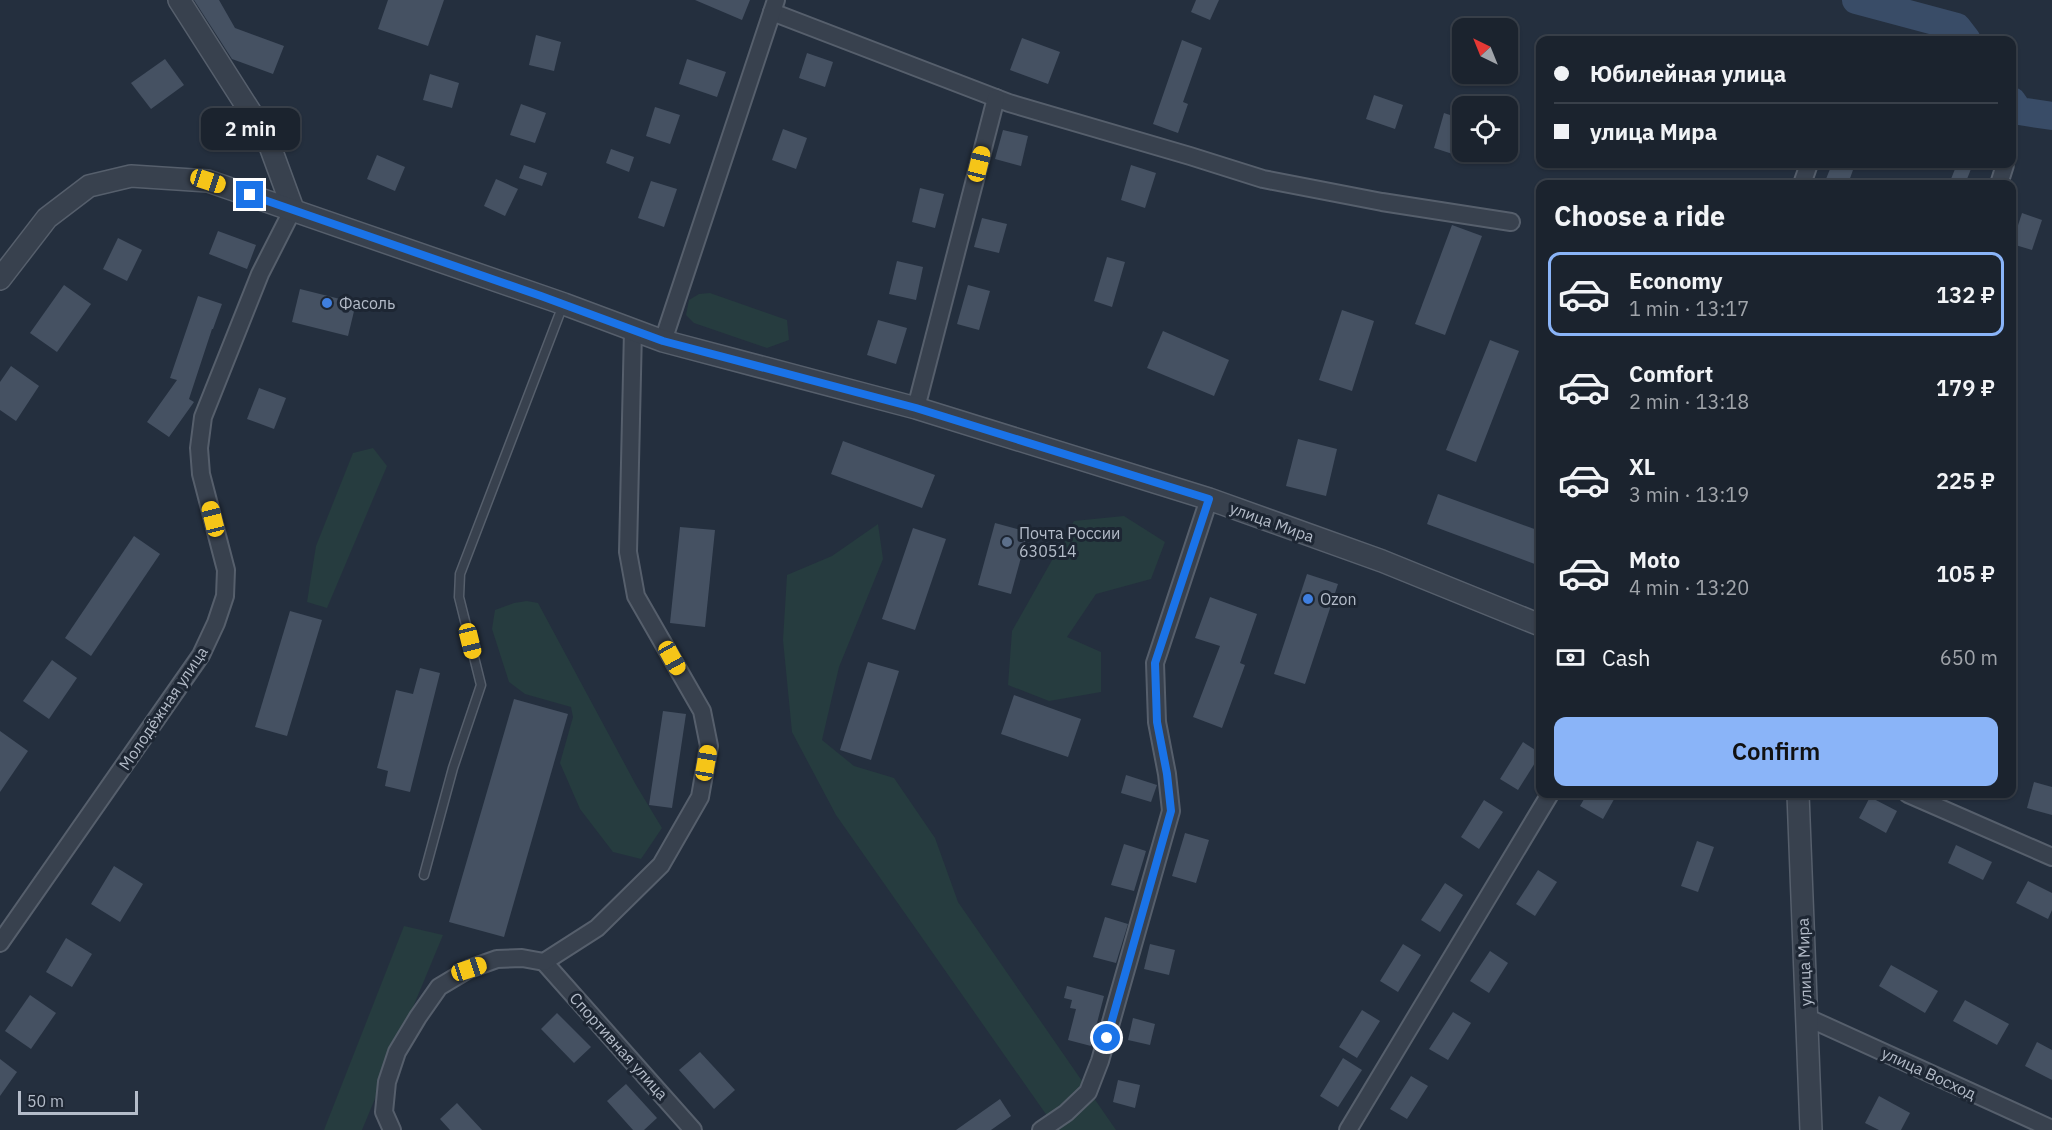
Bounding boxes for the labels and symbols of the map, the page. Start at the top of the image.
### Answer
north arrow [1452,18,1518,84]
callout: 2 min [200,108,300,150]
car [966,144,992,184]
car [188,167,228,195]
route end [236,181,263,208]
place label: Фасоль [339,293,395,313]
marker: Фасоль [320,296,334,310]
street label: улица Мира [1227,497,1317,547]
car [200,499,226,539]
place label: Почта России 630514 [1019,523,1120,561]
marker: Почта России 630514 [1000,535,1014,549]
place label: Ozon [1320,589,1357,609]
marker: Ozon [1301,592,1315,606]
car [457,621,483,661]
car [655,638,689,678]
street label: Молодёжная улица [114,642,212,774]
car [694,744,718,782]
street label: улица Мира [1792,917,1816,1006]
car [449,955,489,983]
street label: Спортивная улица [566,988,673,1104]
route start [1093,1024,1120,1051]
street label: улица Восход [1879,1042,1980,1104]
scale bar [18,1088,138,1116]

